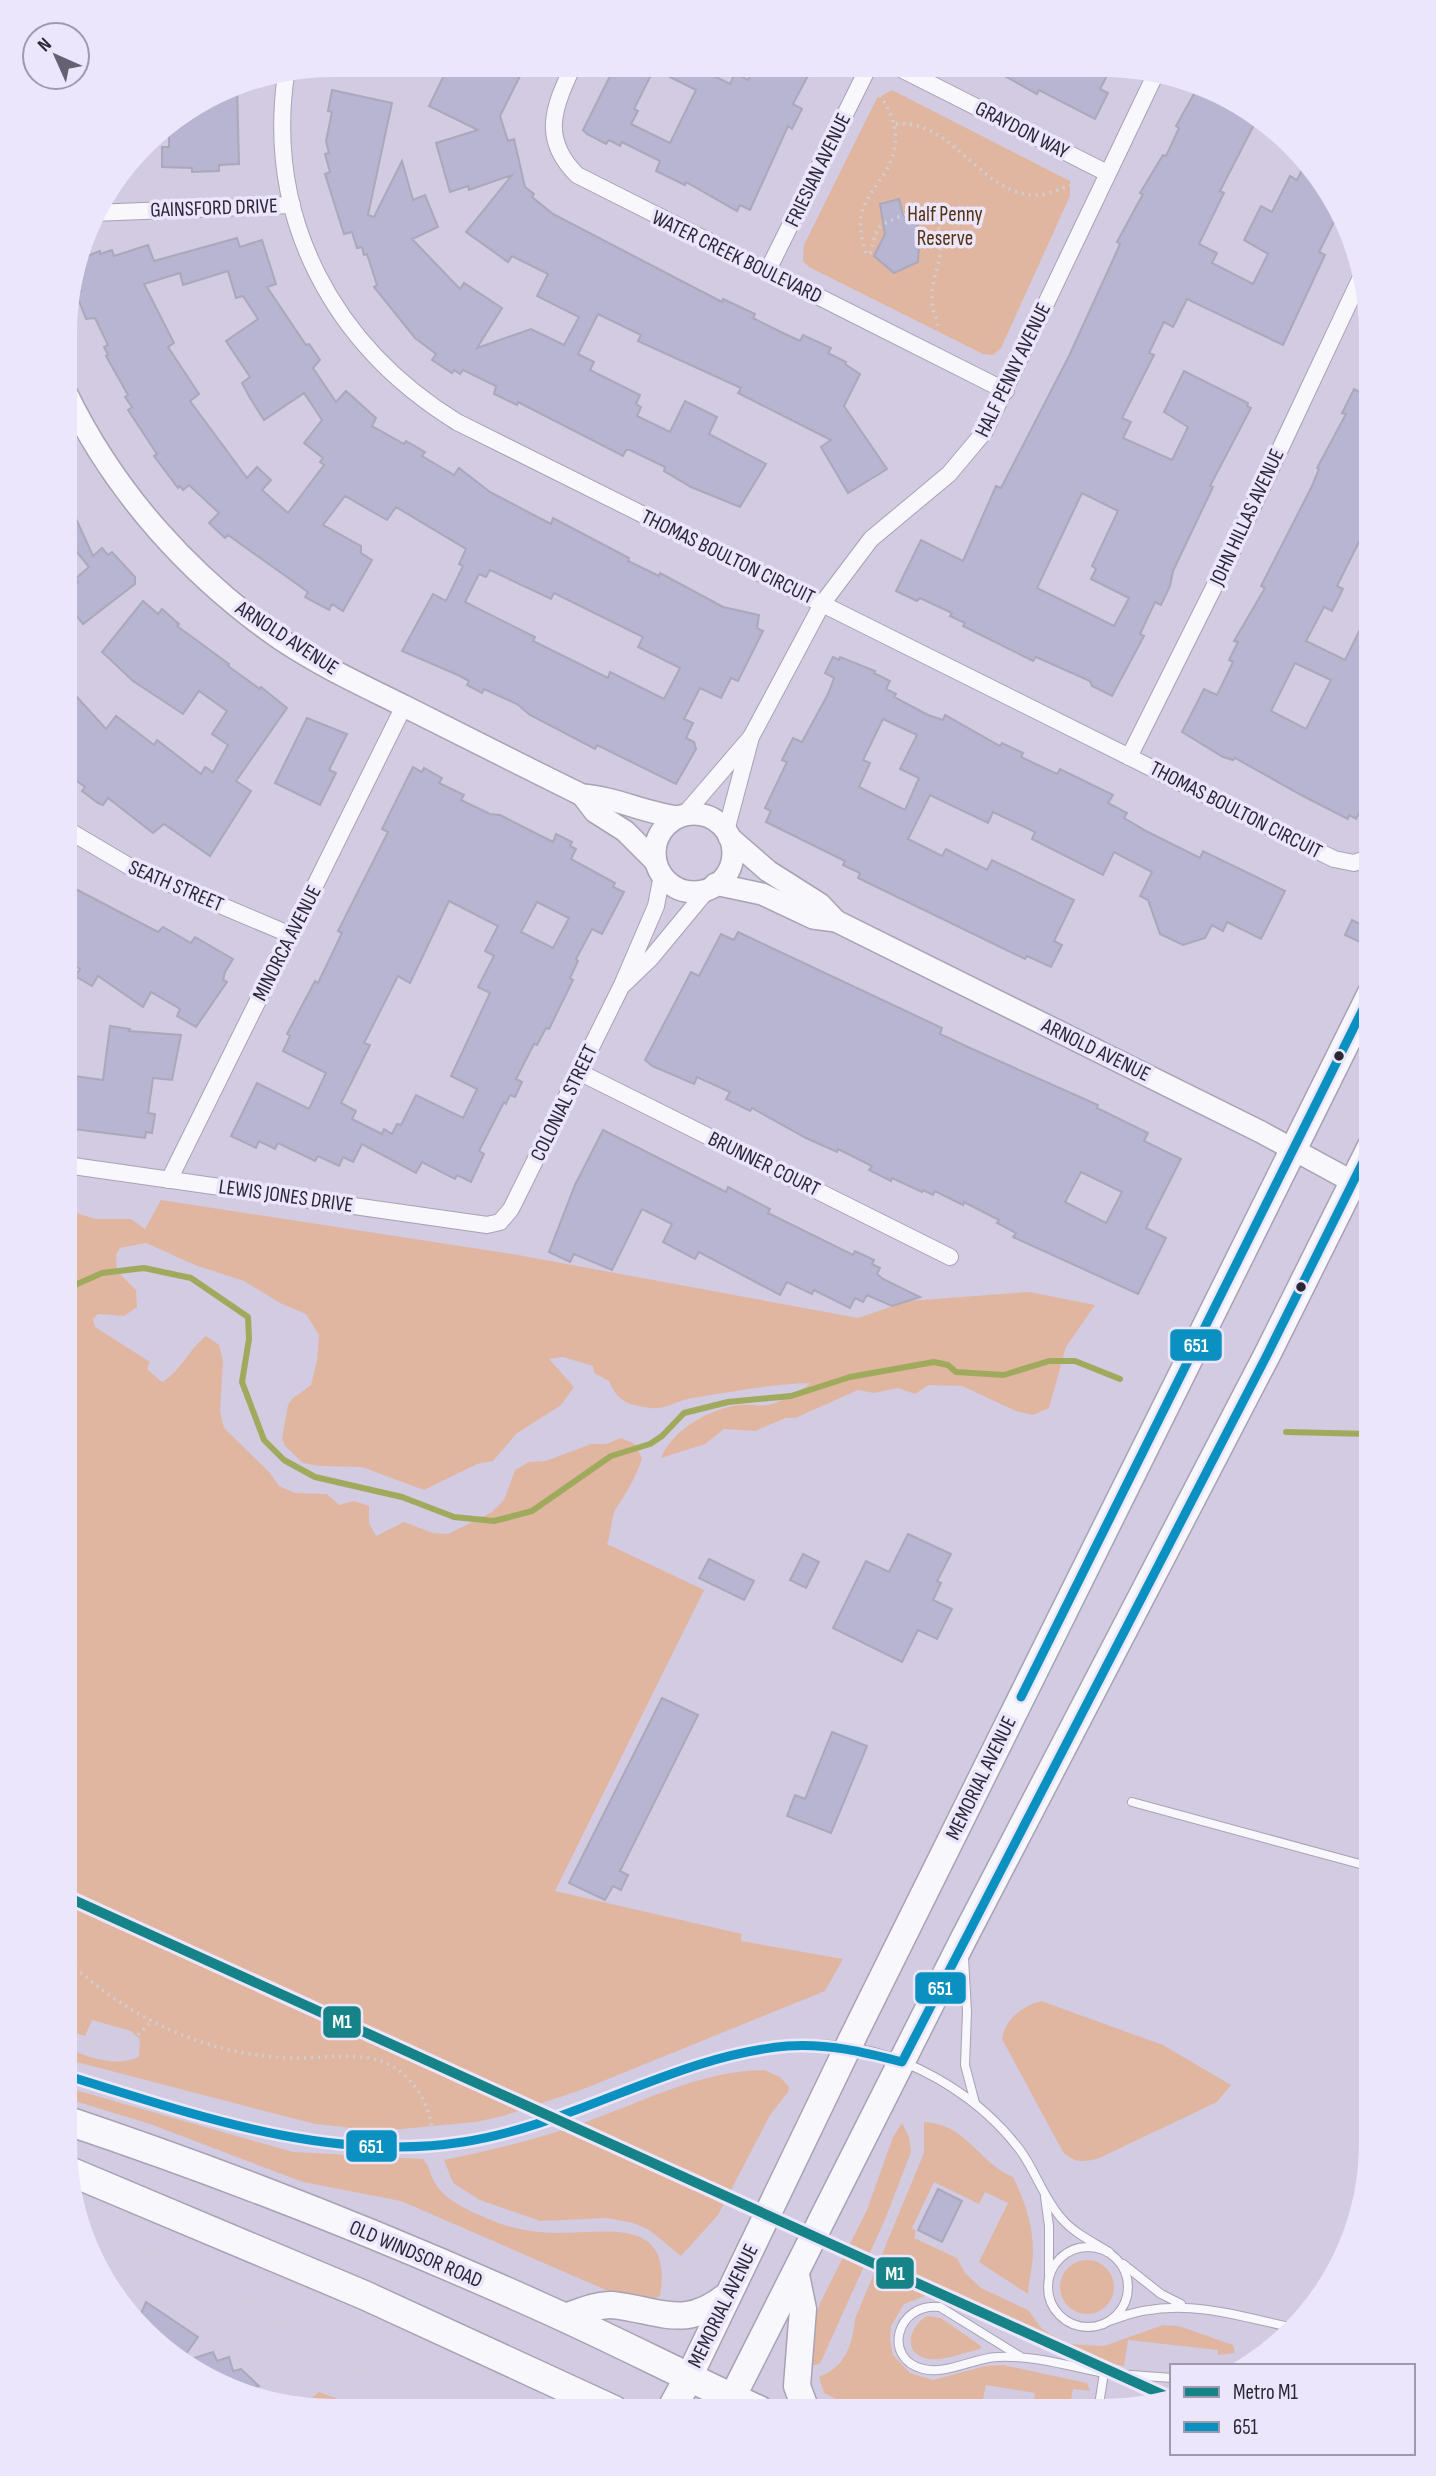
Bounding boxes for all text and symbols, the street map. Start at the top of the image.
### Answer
north arrow [21,21,91,91]
text: N [33,33,57,57]
street label: GRAYDON WAY [971,96,1073,164]
street label: FRIESIAN AVENUE [780,109,856,231]
street label: GAINSFORD DRIVE [150,193,278,223]
park label: Half Penny Reserve [907,202,983,251]
street label: WATER CREEK BOULEVARD [648,205,826,309]
street label: HALF PENNY AVENUE [970,299,1056,441]
street label: JOHN HILLAS AVENUE [1204,445,1290,590]
street label: THOMAS BOULTON CIRCUIT [637,504,819,610]
street label: ARNOLD AVENUE [230,595,343,680]
street label: THOMAS BOULTON CIRCUIT [1146,756,1327,864]
street label: SEATH STREET [125,855,228,917]
street label: MINORCA AVENUE [247,881,327,1005]
street label: ARNOLD AVENUE [1037,1013,1154,1087]
street label: COLONIAL STREET [525,1040,603,1165]
unlabelled marker [1332,1049,1346,1063]
street label: BRUNNER COURT [704,1126,824,1202]
street label: LEWIS JONES DRIVE [217,1174,355,1218]
unlabelled marker [1294,1280,1308,1294]
line badge: 651 [1169,1328,1223,1362]
text: 651 [1184,1335,1209,1358]
street label: MEMORIAL AVENUE [940,1712,1022,1844]
line badge: 651 [914,1971,967,2005]
text: 651 [928,1978,953,2001]
line badge: M1 [322,2005,362,2039]
text: M1 [332,2011,352,2034]
line badge: 651 [345,2129,398,2163]
text: 651 [359,2136,384,2159]
street label: OLD WINDSOR ROAD [346,2215,486,2293]
street label: MEMORIAL AVENUE [682,2240,764,2372]
line badge: M1 [875,2256,915,2290]
text: M1 [885,2263,905,2286]
legend [1170,2364,1415,2455]
text: Metro M1 [1233,2380,1298,2405]
text: 651 [1233,2415,1259,2440]

